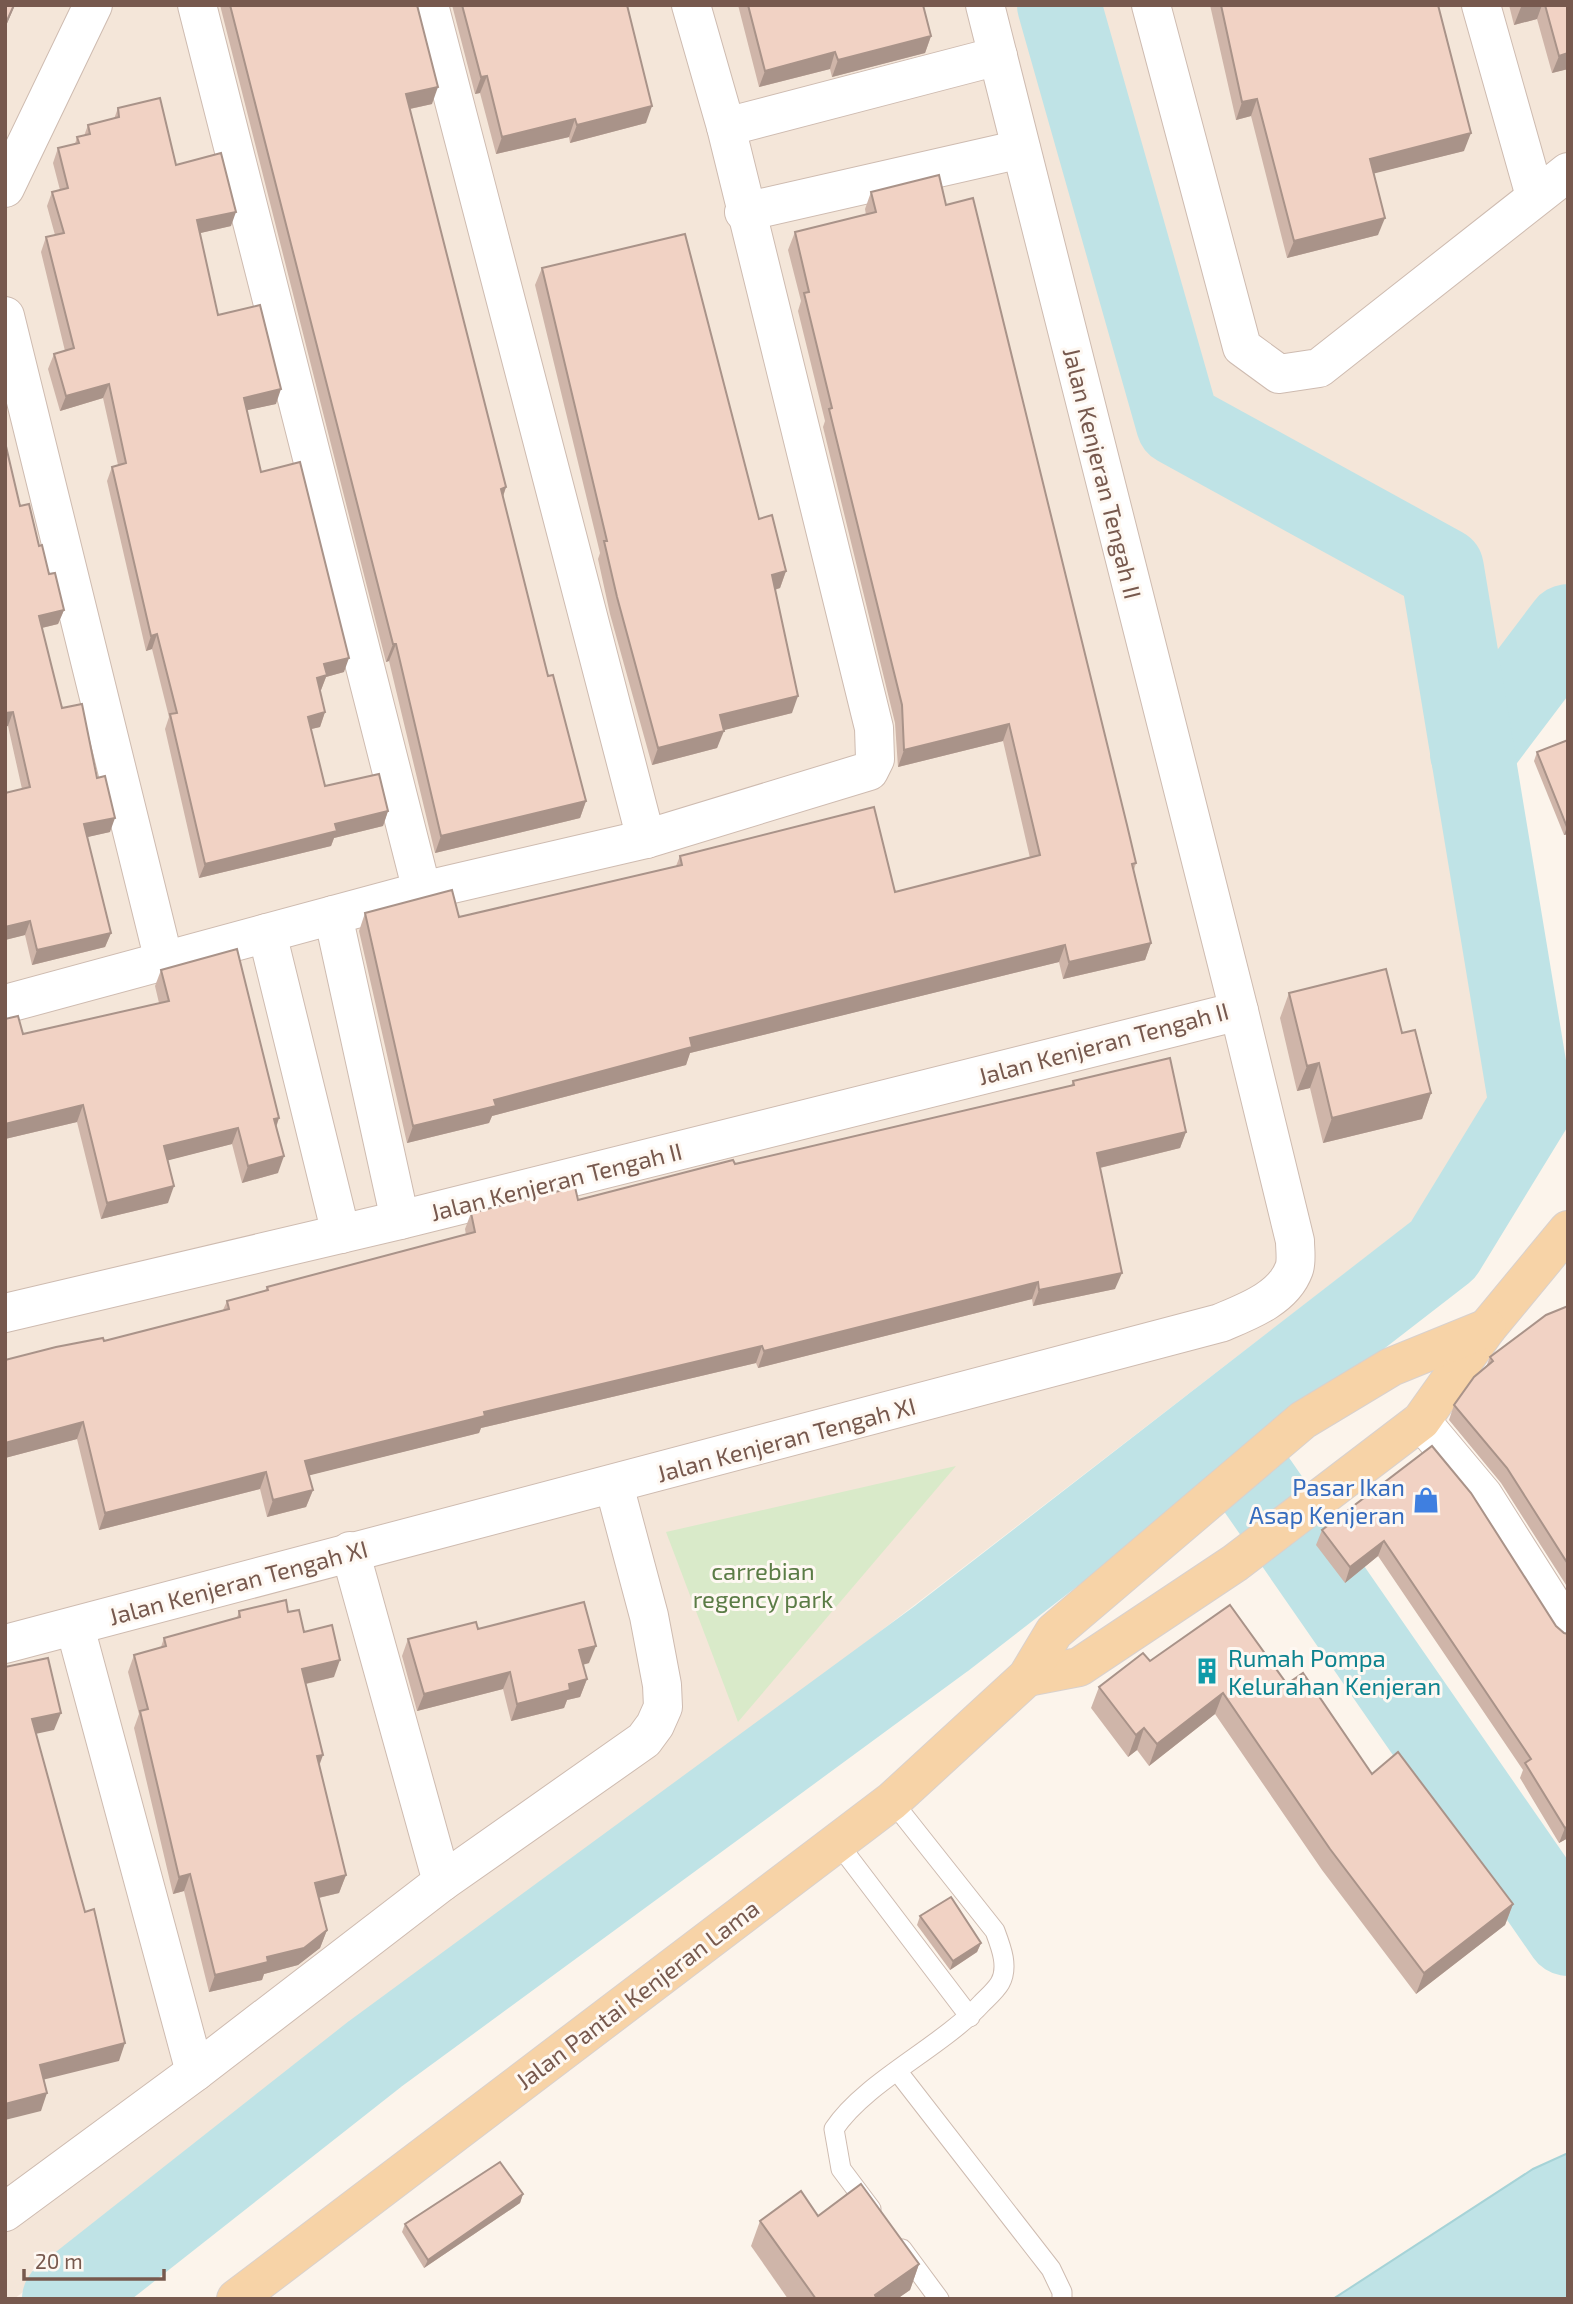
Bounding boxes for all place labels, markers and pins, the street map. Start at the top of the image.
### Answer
place label: Pasar Ikan Asap Kenjeran [1249,1472,1405,1529]
shop icon: Pasar Ikan Asap Kenjeran [1411,1485,1441,1515]
place label: Rumah Pompa Kelurahan Kenjeran [1228,1643,1441,1700]
building icon: Rumah Pompa Kelurahan Kenjeran [1192,1656,1222,1686]

